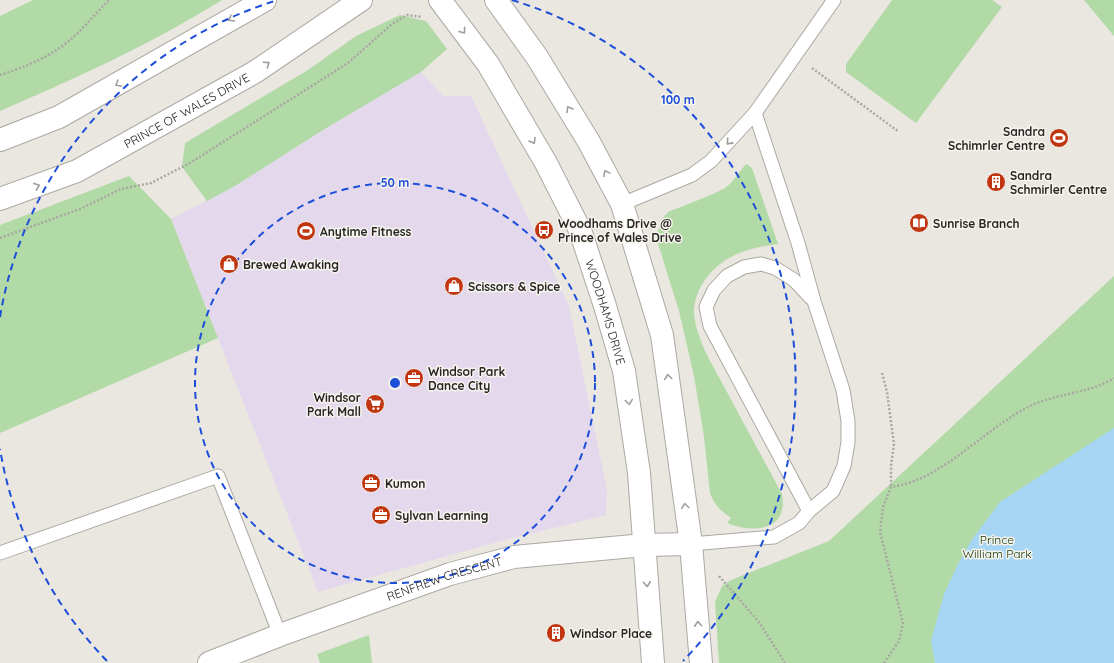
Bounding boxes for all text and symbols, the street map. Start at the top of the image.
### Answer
one-way arrow [228,15,235,22]
one-way arrow [458,27,465,34]
one-way arrow [263,61,270,69]
street label: PRINCE OF WALES DRIVE [121,69,252,151]
one-way arrow [115,79,122,86]
text: 100 m [661,92,695,107]
one-way arrow [566,106,573,113]
place label: Sandra Schimrler Centre [948,124,1045,153]
sports icon: Sandra Schimrler Centre [1048,127,1070,149]
one-way arrow [528,137,535,144]
one-way arrow [726,137,734,145]
place label: Sandra Schmirler Centre [1010,168,1107,197]
one-way arrow [603,170,611,178]
building icon: Sandra Schmirler Centre [985,171,1007,193]
text: 50 m [381,175,409,190]
one-way arrow [33,182,40,190]
library icon: Sunrise Branch [908,212,930,234]
place label: Woodhams Drive @ Prince of Wales Drive [558,216,682,245]
place label: Sunrise Branch [933,216,1020,231]
bus stop icon: Woodhams Drive @ Prince of Wales Drive [533,219,555,241]
sports icon: Anytime Fitness [295,220,317,242]
place label: Anytime Fitness [320,224,412,239]
shop icon: Brewed Awaking [218,253,240,275]
place label: Brewed Awaking [243,257,339,272]
street label: WOODHAMS DRIVE [583,257,629,367]
shop icon: Scissors & Spice [443,275,465,297]
place label: Scissors & Spice [468,279,560,294]
place label: Windsor Park Dance City [428,364,506,393]
office icon: Windsor Park Dance City [403,367,425,389]
one-way arrow [664,374,673,380]
centre of rings [388,376,402,390]
place label: Windsor Park Mall [307,390,361,419]
supermarket icon: Windsor Park Mall [364,393,386,415]
one-way arrow [624,399,633,405]
office icon: Kumon [360,472,382,494]
place label: Kumon [385,476,425,491]
one-way arrow [681,503,690,509]
office icon: Sylvan Learning [370,504,392,526]
place label: Sylvan Learning [395,508,488,523]
park label: Prince William Park [962,532,1032,561]
street label: RENFREW CRESCENT [384,553,503,604]
one-way arrow [642,581,651,587]
one-way arrow [694,621,703,627]
building icon: Windsor Place [545,622,567,644]
place label: Windsor Place [570,626,652,641]

